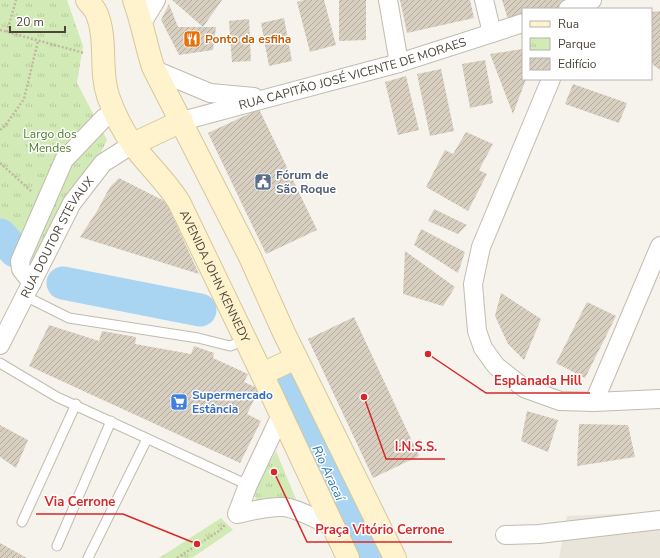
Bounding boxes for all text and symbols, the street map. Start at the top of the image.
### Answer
scale bar [10,8,65,34]
legend [522,8,652,80]
text: 20 m [16,14,44,30]
text: Rua [558,16,579,32]
restaurant icon: Ponto da esfiha [182,29,202,49]
place label: Ponto da esfiha [205,31,291,47]
street label: RUA CAPITÃO JOSÉ VICENTE DE MORAES [237,34,468,113]
text: Parque [558,36,596,52]
text: Edifício [558,56,597,72]
park label: Largo dos Mendes [23,126,77,156]
place label: Fórum de São Roque [276,167,336,197]
public building icon: Fórum de São Roque [253,172,273,192]
street label: RUA DOUTOR STEVAUX [17,173,97,301]
street label: AVENIDA JOHN KENNEDY [176,207,254,346]
callout: Esplanada Hill [486,368,590,393]
text: Esplanada Hill [494,372,583,390]
place label: Supermercado Estância [192,387,273,417]
supermarket icon: Supermercado Estância [169,392,189,412]
callout: I.N.S.S. [386,434,445,459]
text: I.N.S.S. [395,438,437,456]
water label: Rio Aracaí [307,442,349,505]
callout: Via Cerrone [36,489,123,514]
text: Via Cerrone [44,493,115,511]
callout: Praça Vitório Cerrone [307,517,452,542]
text: Praça Vitório Cerrone [315,521,445,539]

